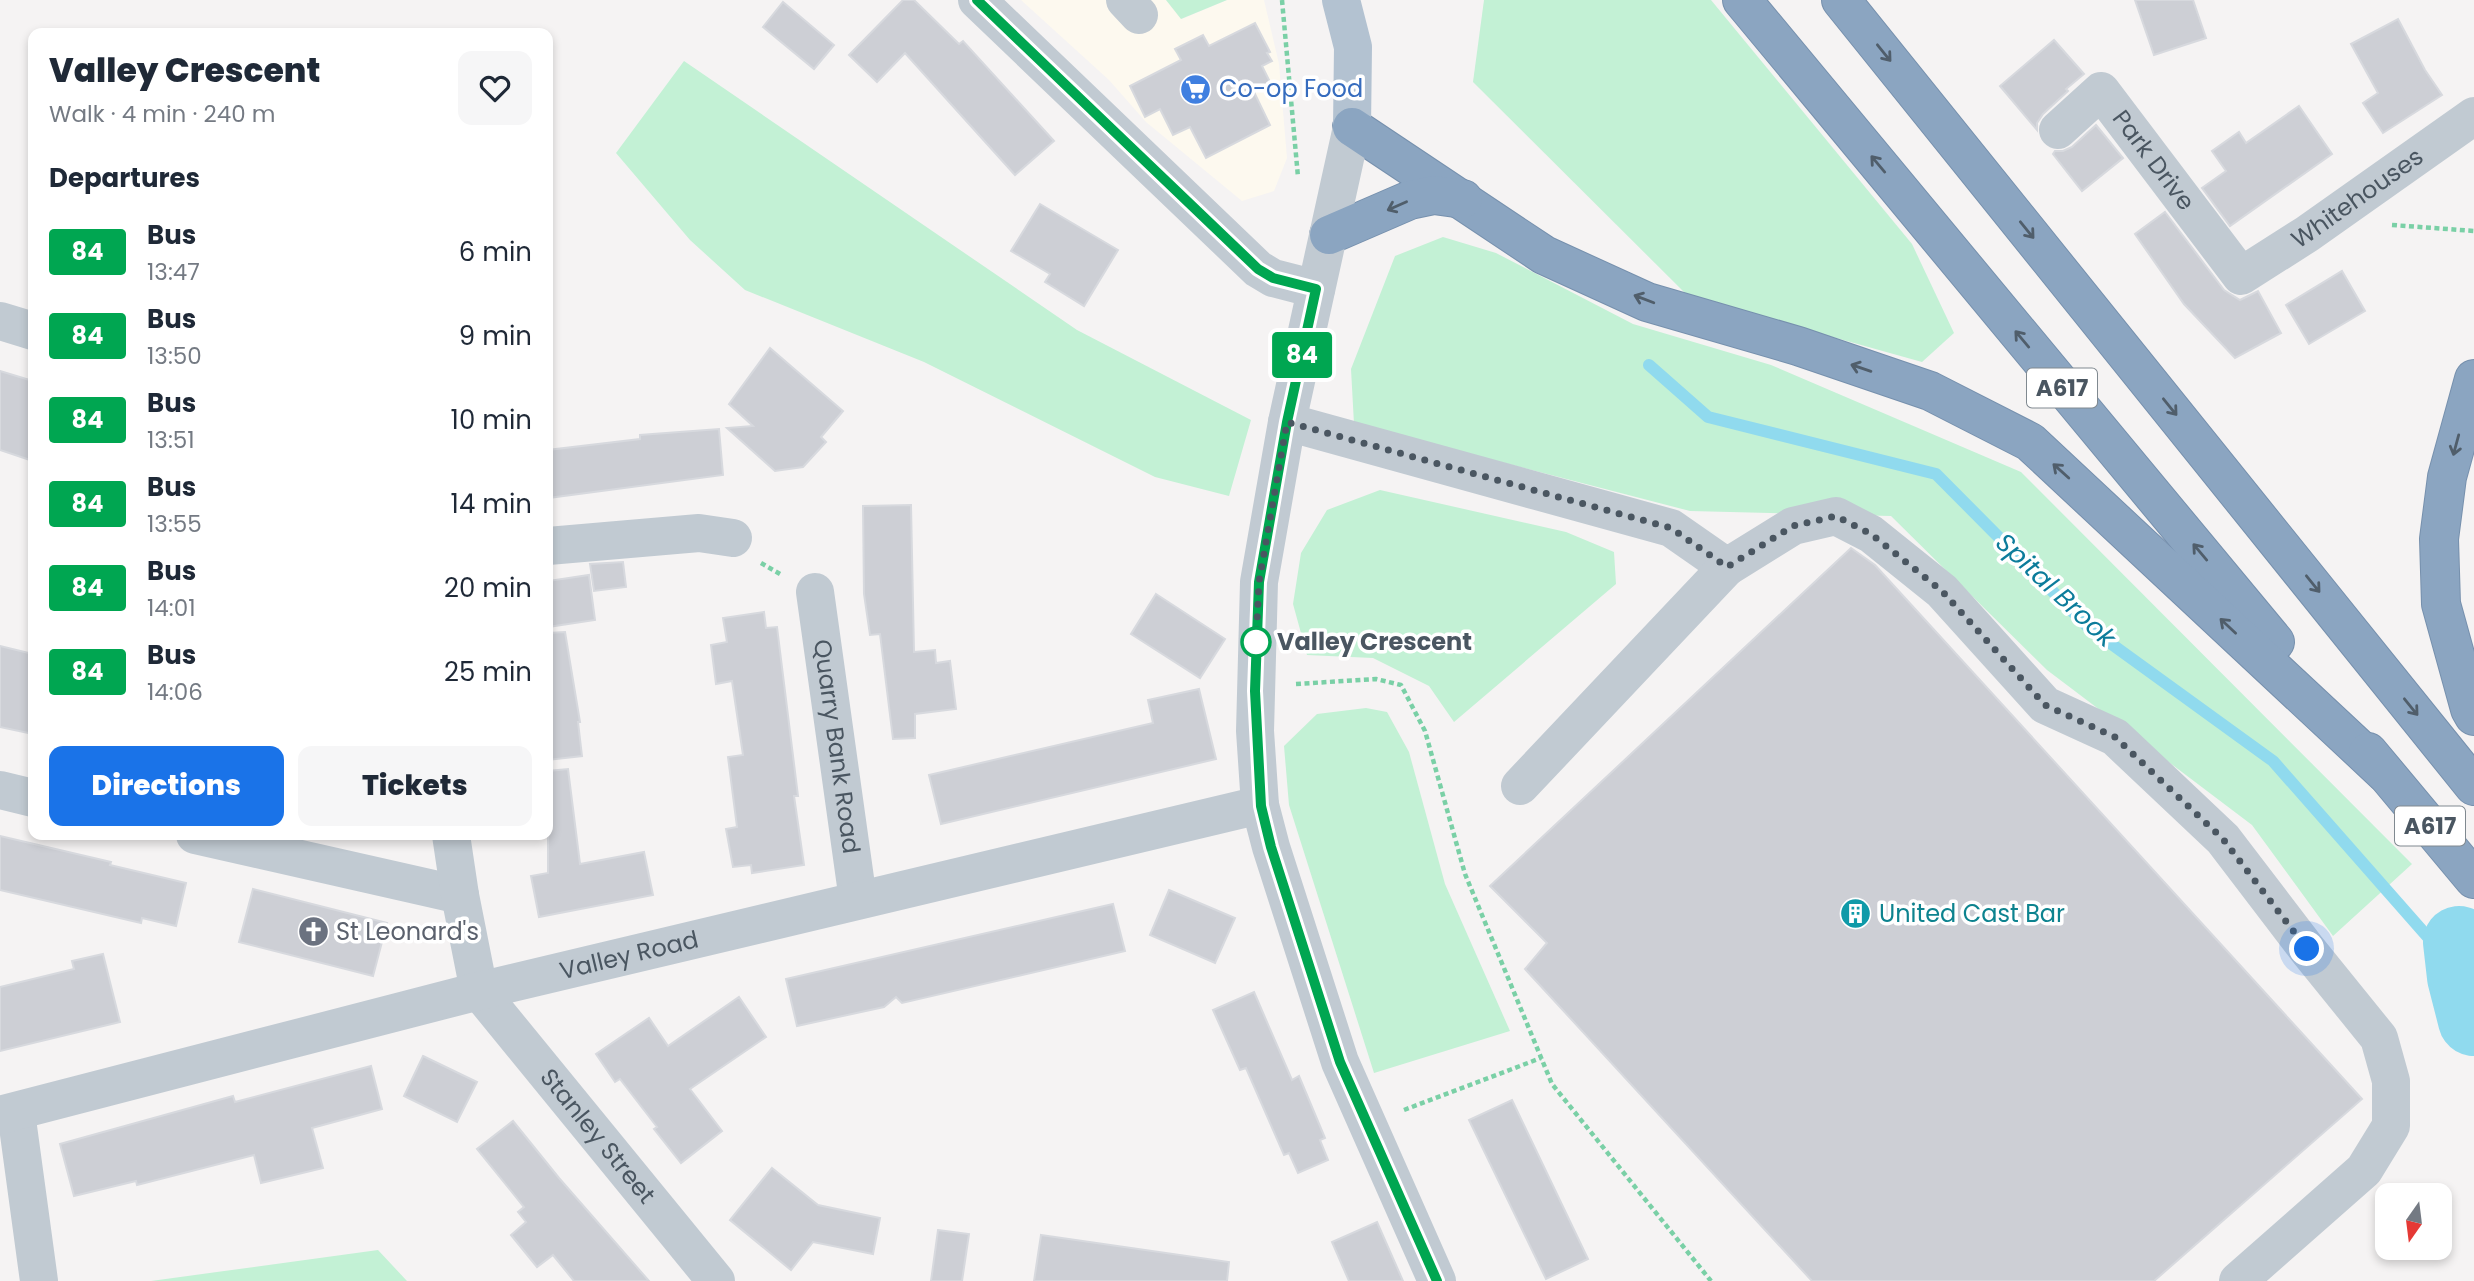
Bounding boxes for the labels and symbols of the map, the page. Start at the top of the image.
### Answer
one-way arrow [1876,44,1891,62]
supermarket icon: Co-op Food [1179,72,1213,106]
place label: Co-op Food [1219,72,1363,105]
street label: Park Drive [2105,103,2203,217]
street label: Whitehouses [2285,140,2430,256]
one-way arrow [1870,155,1885,173]
one-way arrow [1387,200,1408,213]
one-way arrow [2019,221,2034,239]
one-way arrow [1634,292,1655,305]
one-way arrow [2015,331,2030,349]
line badge: 84 [1270,332,1334,378]
one-way arrow [1850,361,1872,374]
road number: A617 [2027,368,2097,408]
one-way arrow [2162,397,2177,416]
one-way arrow [2449,433,2462,456]
one-way arrow [2052,463,2070,479]
water label: Spital Brook [1988,525,2125,656]
one-way arrow [2192,543,2207,561]
one-way arrow [2305,574,2320,592]
one-way arrow [2220,617,2237,634]
place label: Valley Crescent [1277,625,1472,658]
marker: Valley Crescent [1241,627,1271,657]
street label: Quarry Bank Road [806,637,868,856]
one-way arrow [2404,697,2419,715]
road number: A617 [2395,806,2465,846]
building icon: United Cast Bar [1839,897,1873,931]
place label: United Cast Bar [1879,897,2065,930]
church icon: St Leonard's [296,915,330,949]
place label: St Leonard's [336,915,479,948]
street label: Valley Road [556,922,702,987]
your location [2289,931,2324,966]
street label: Stanley Street [533,1061,663,1210]
north arrow [2375,1183,2452,1260]

